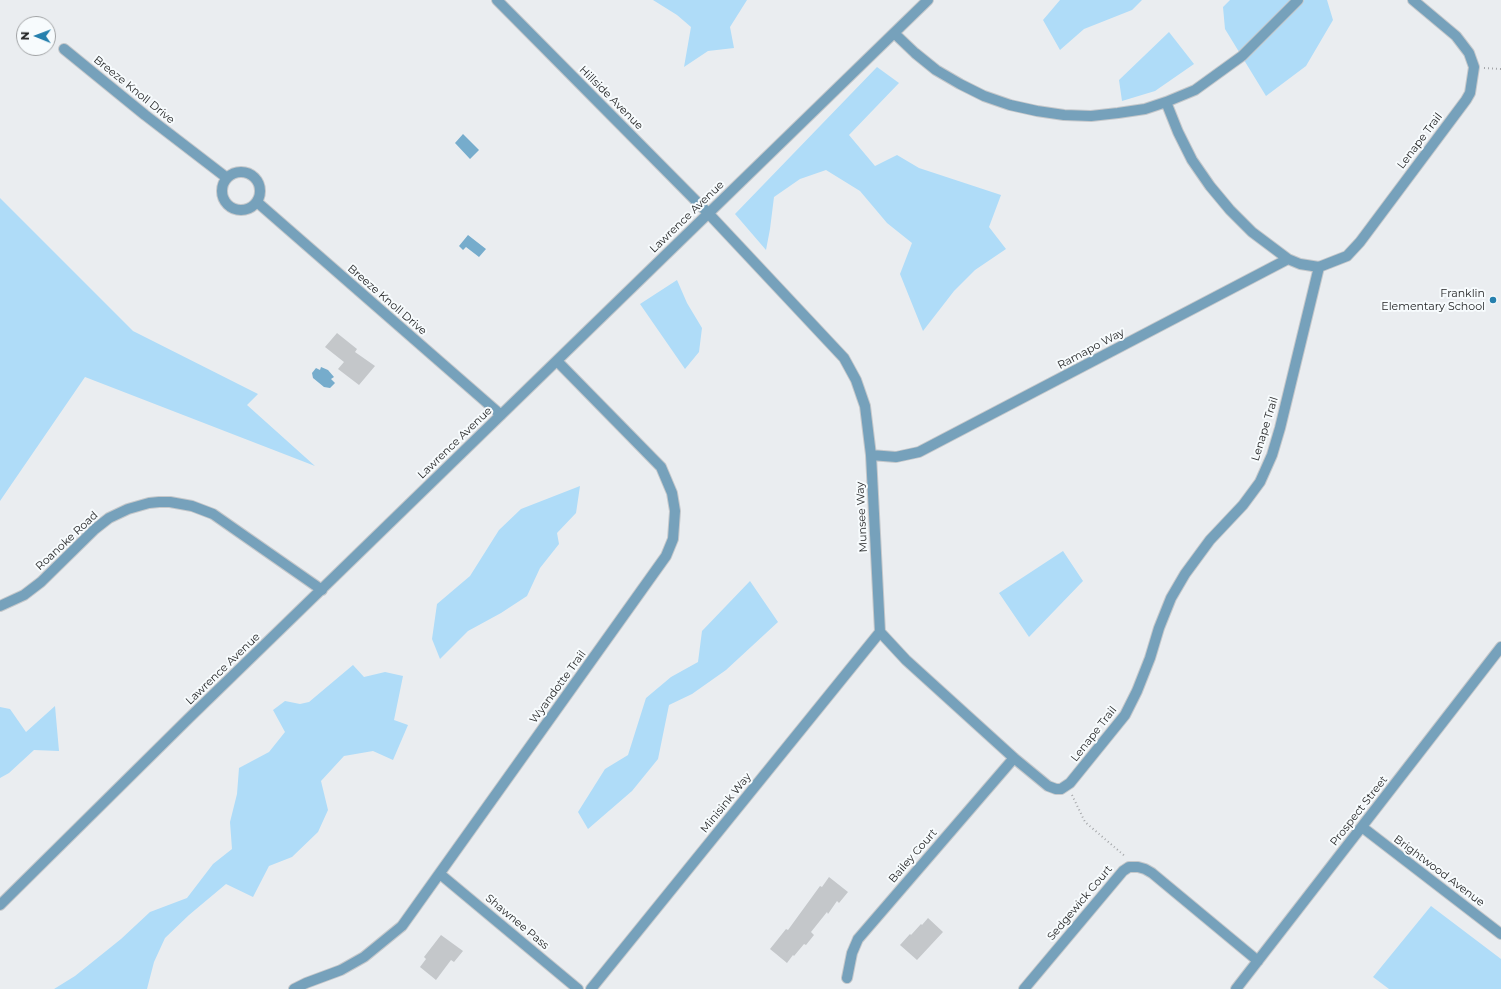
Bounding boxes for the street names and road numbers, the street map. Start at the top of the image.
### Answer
street label: Breeze Knoll Drive [91,53,177,127]
street label: Hillside Avenue [576,63,646,133]
street label: Lenape Trail [1395,110,1445,172]
street label: Lawrence Avenue [647,178,727,256]
street label: Breeze Knoll Drive [345,262,429,338]
street label: Ramapo Way [1055,326,1127,372]
street label: Lenape Trail [1249,395,1281,463]
street label: Lawrence Avenue [415,404,495,482]
street label: Munsee Way [854,481,870,553]
street label: Roanoke Road [33,509,101,573]
street label: Lawrence Avenue [183,630,263,708]
street label: Wyandotte Trail [527,648,589,726]
street label: Lenape Trail [1068,704,1120,764]
street label: Minisink Way [698,771,754,835]
street label: Prospect Street [1328,773,1390,849]
street label: Bailey Court [886,826,940,886]
street label: Brightwood Avenue [1391,833,1487,909]
street label: Sedgewick Court [1045,863,1115,943]
street label: Shawnee Pass [483,892,551,952]

